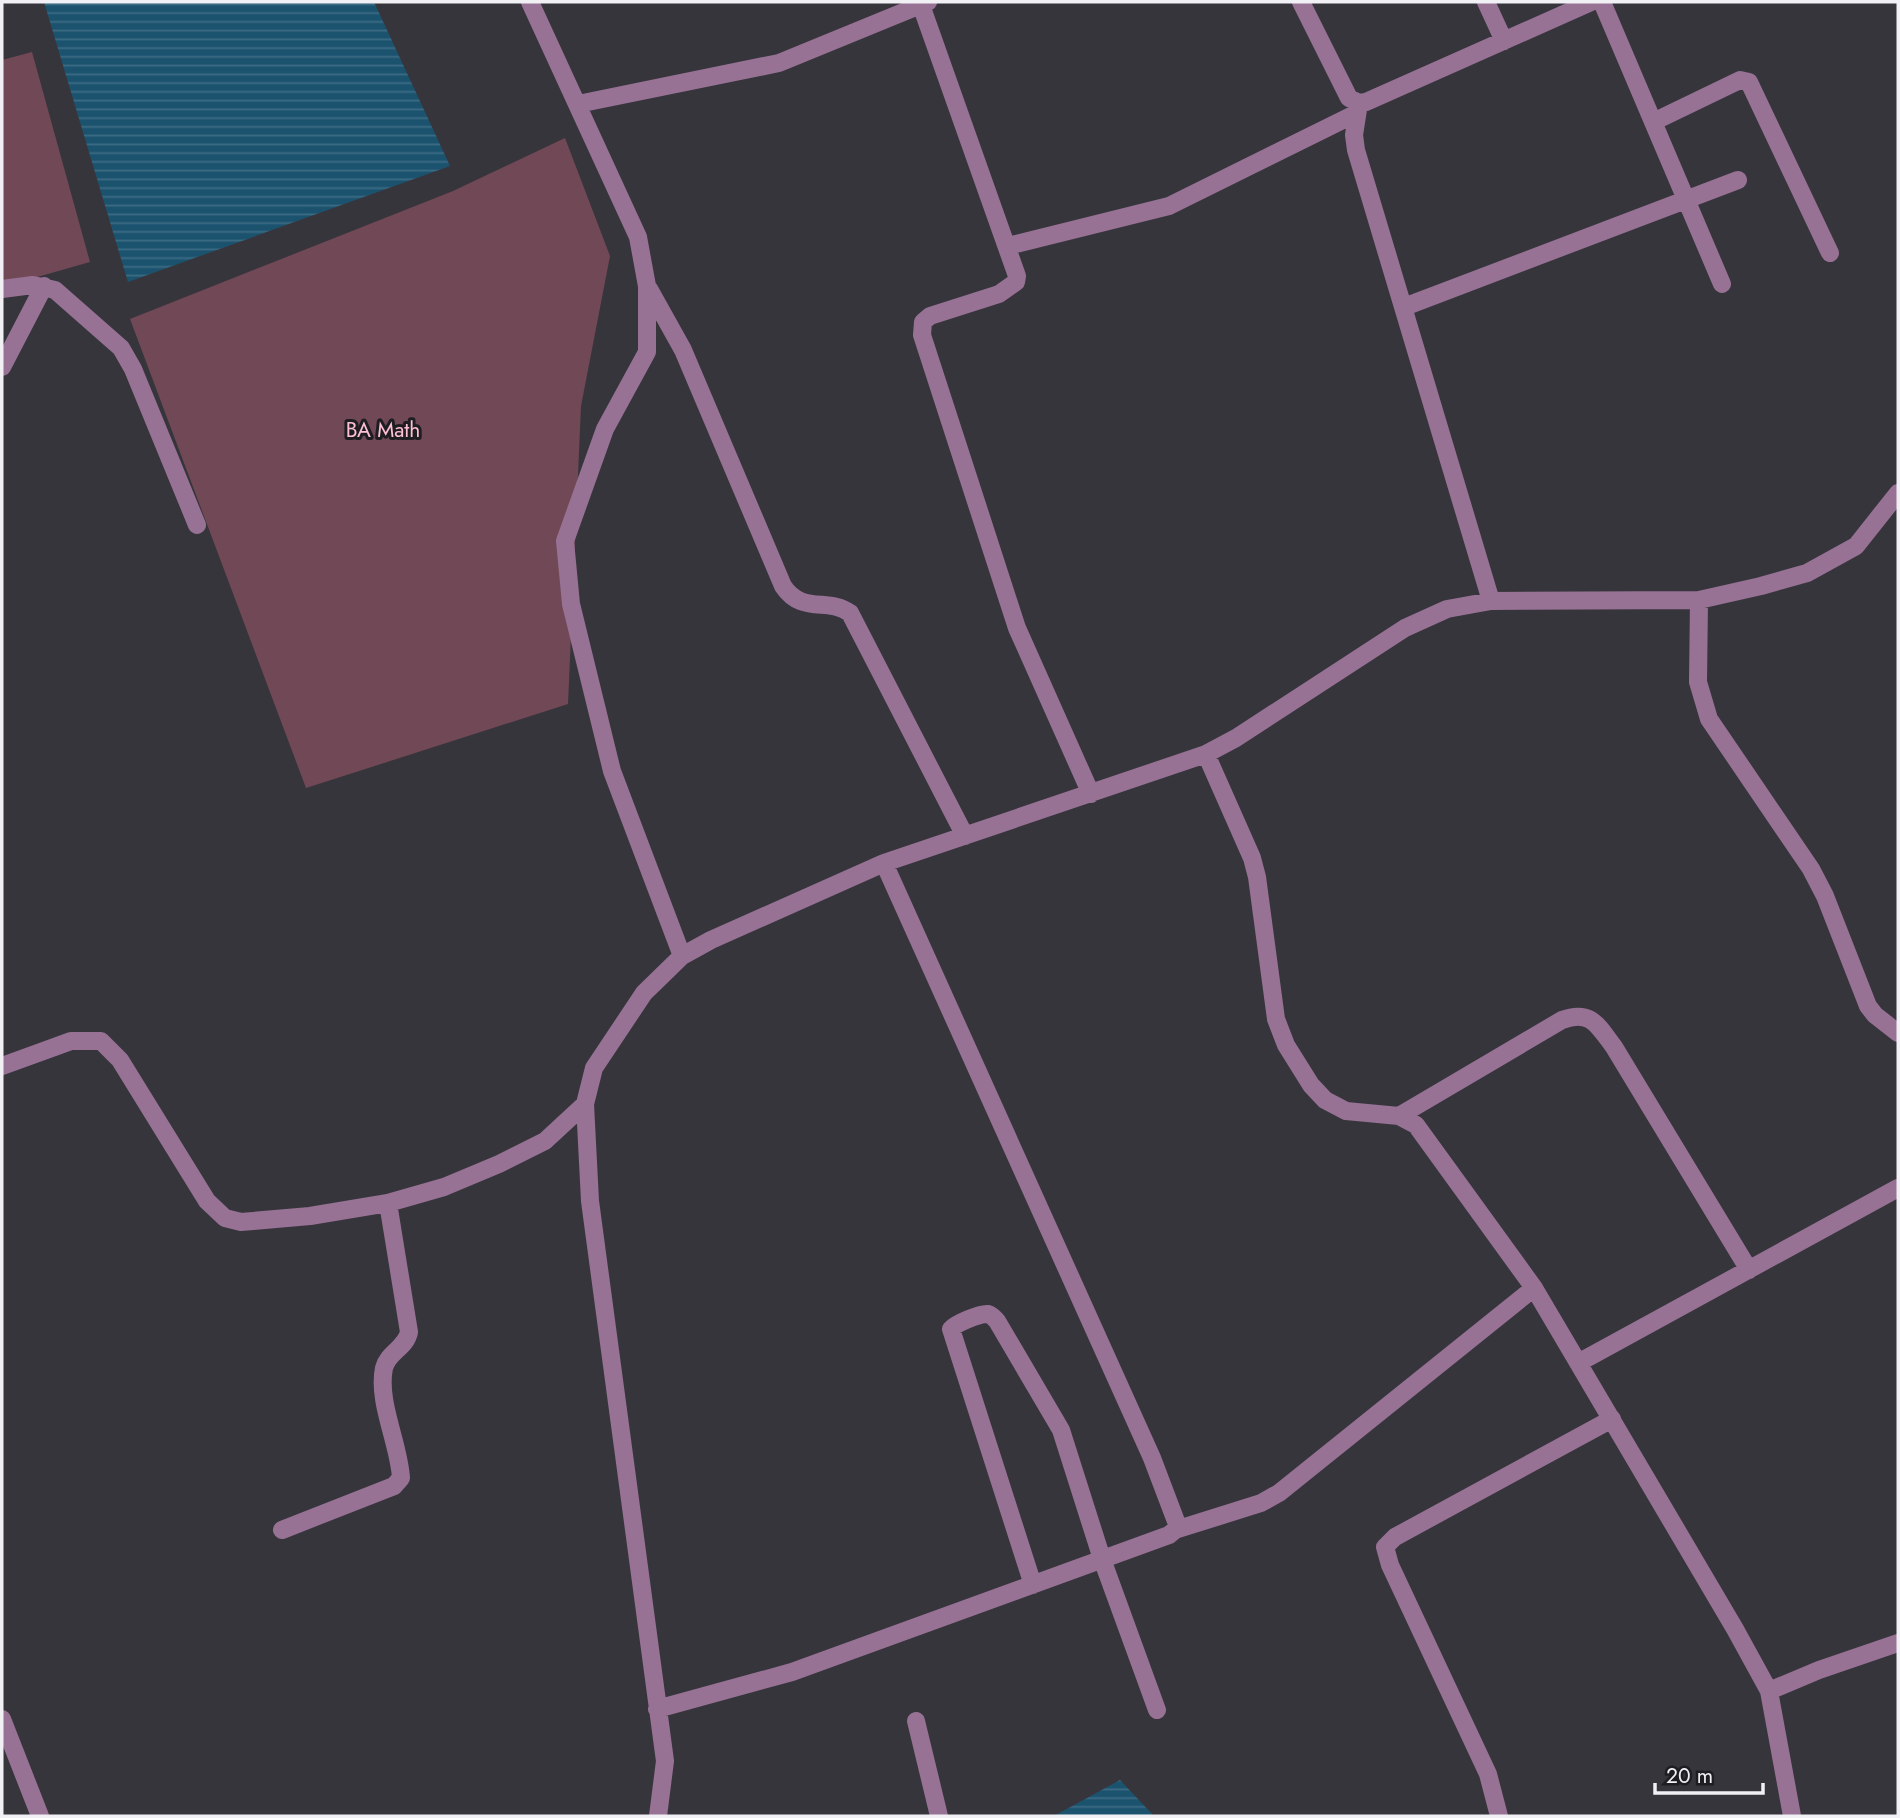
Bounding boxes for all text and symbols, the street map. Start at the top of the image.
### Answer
park label: BA Math [346,415,420,445]
scale bar [1655,1752,1764,1796]
text: 20 m [1666,1761,1713,1791]

